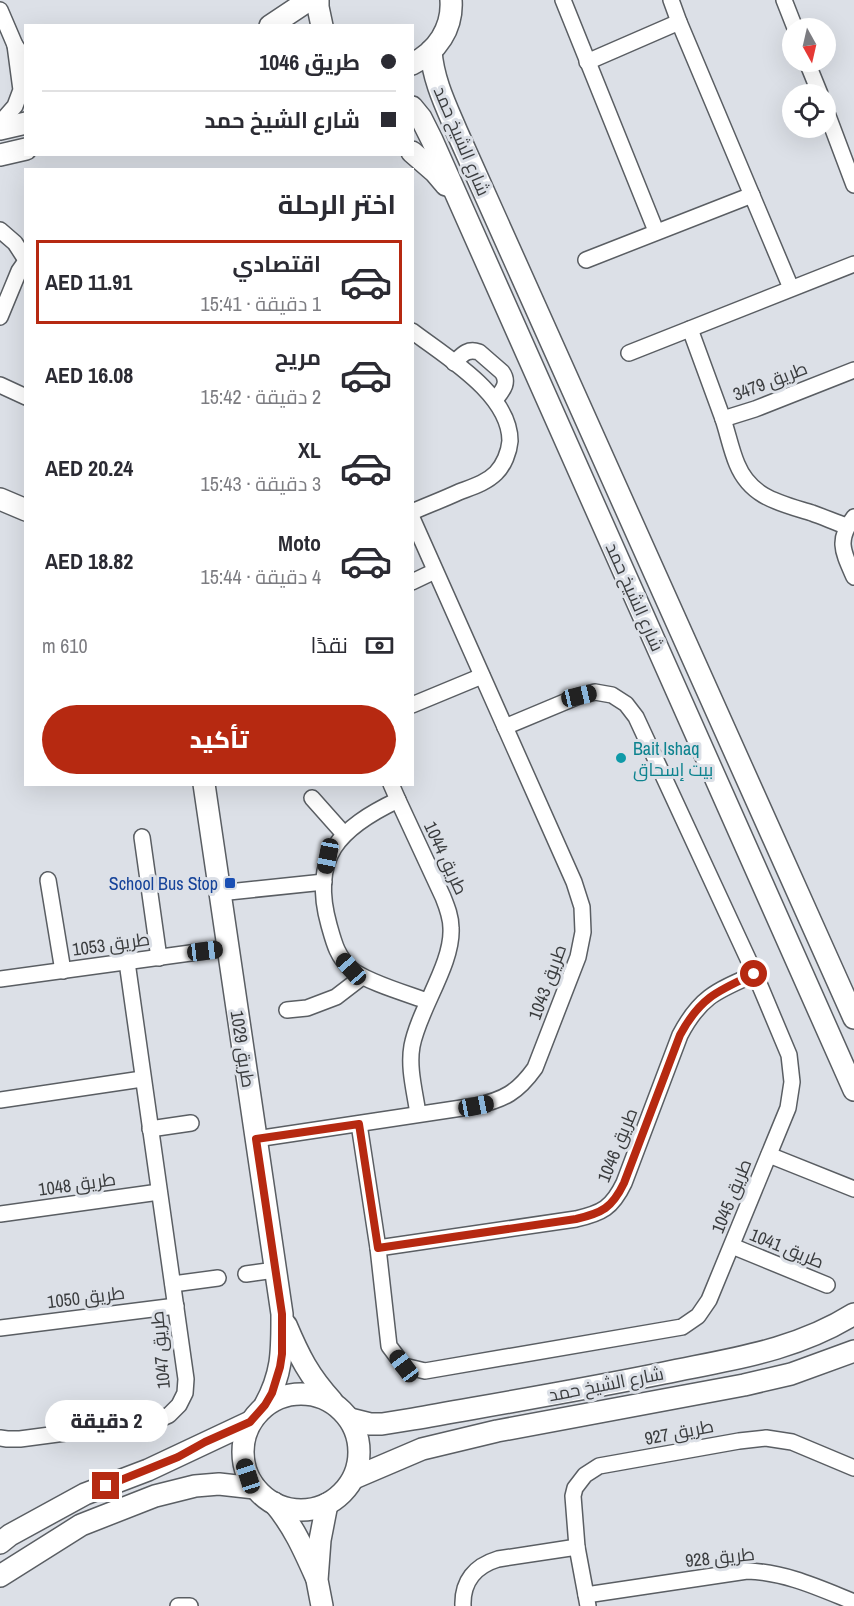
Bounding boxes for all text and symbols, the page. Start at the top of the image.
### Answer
north arrow [782,18,836,72]
map controls [782,18,836,138]
text: طريق 1046 [259,47,360,77]
street label: شارع الشيخ حمد [428,82,496,200]
button: locate [782,84,836,138]
text: شارع الشيخ حمد [204,105,360,135]
text: اختر الرحلة [278,186,396,222]
text: اقتصادي [232,249,321,279]
icon: car [339,255,393,309]
text: AED 11.91 [45,267,132,297]
text: 1 دقيقة · 15:41 [201,290,321,317]
text: مريح [275,342,321,372]
icon: car [339,348,393,402]
street label: طريق 3479 [729,355,811,407]
text: AED 16.08 [45,360,133,390]
text: 2 دقيقة · 15:42 [201,383,321,410]
text: XL [298,435,321,465]
icon: car [339,441,393,495]
text: AED 20.24 [45,453,133,483]
text: 3 دقيقة · 15:43 [201,470,321,497]
text: Moto [278,528,321,558]
icon: car [339,534,393,588]
street label: شارع الشيخ حمد [600,539,670,655]
text: AED 18.82 [45,546,133,576]
text: 4 دقيقة · 15:44 [201,563,321,590]
icon: cash [363,629,396,662]
text: نقدًا [310,630,348,660]
text: 610 m [42,632,88,659]
car [559,683,599,709]
button: تأكيد [42,705,396,774]
place label: Bait Ishaq بيت إسحاق [633,736,713,782]
marker: Bait Ishaq بيت إسحاق [614,751,628,765]
street label: طريق 1044 [418,817,474,899]
car [316,837,340,875]
place label: School Bus Stop [109,871,218,896]
marker: School Bus Stop [223,876,237,890]
street label: طريق 1053 [71,926,151,962]
car [186,940,224,962]
street label: طريق 1043 [522,941,572,1023]
car [332,950,370,988]
route start [740,960,767,987]
street label: طريق 1029 [225,1008,261,1090]
car [457,1094,495,1118]
street label: طريق 1046 [591,1104,643,1186]
street label: طريق 1045 [705,1155,757,1237]
street label: طريق 1048 [37,1166,117,1202]
street label: طريق 1041 [746,1222,828,1274]
street label: طريق 1050 [46,1280,126,1314]
street label: طريق 1047 [144,1310,176,1390]
car [386,1346,422,1386]
street label: شارع الشيخ حمد [546,1361,666,1407]
callout: 2 دقيقة [45,1399,168,1441]
text: 2 دقيقة [71,1407,142,1434]
street label: طريق 927 [642,1413,716,1451]
car [234,1456,262,1496]
route end [92,1472,119,1499]
street label: طريق 928 [684,1541,756,1573]

